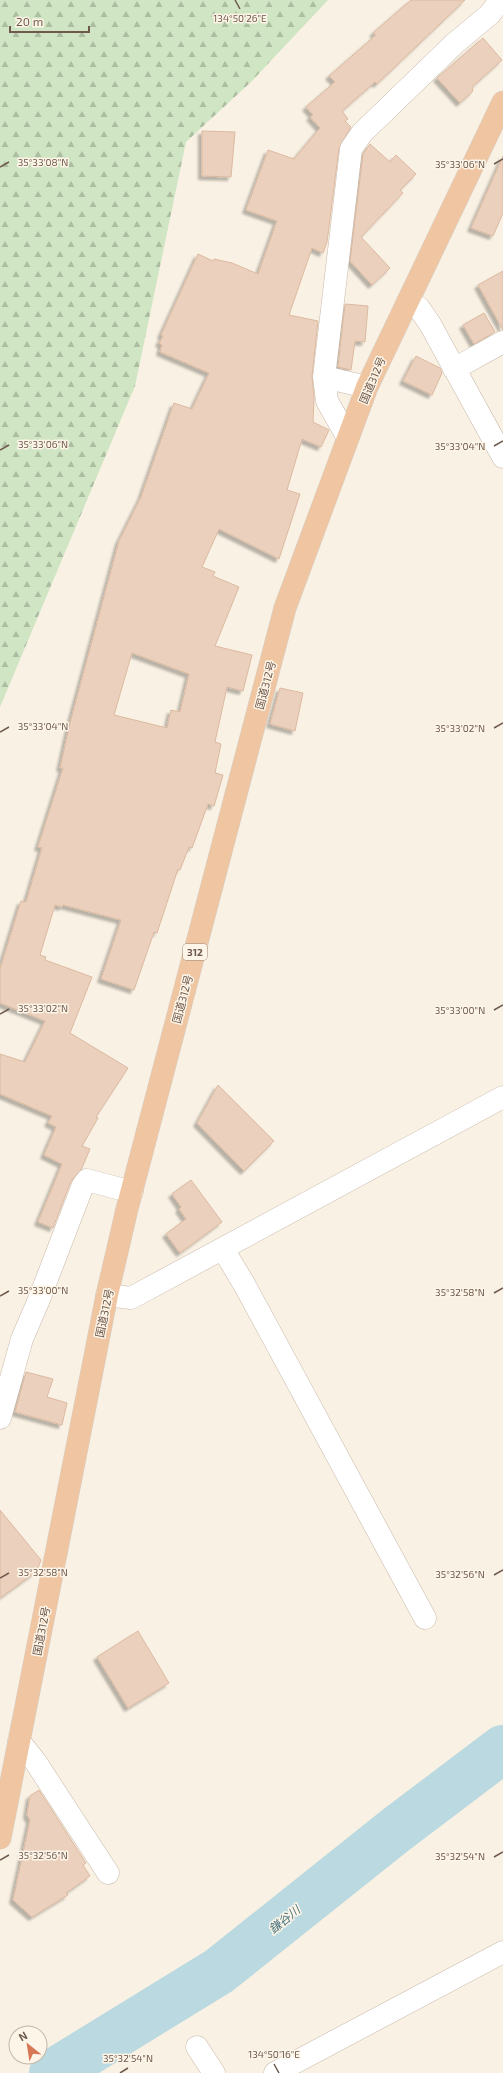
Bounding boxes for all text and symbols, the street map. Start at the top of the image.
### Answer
scale bar [10,8,89,34]
text: 134°50'26"E [213,12,267,24]
text: 20 m [16,14,43,28]
text: 35°33'08"N [18,156,68,168]
text: 35°33'06"N [435,158,485,170]
street label: 国道312号 [356,355,388,405]
text: 35°33'06"N [18,438,68,450]
text: 35°33'04"N [435,440,485,452]
street label: 国道312号 [252,659,278,711]
text: 35°33'04"N [18,720,68,732]
text: 35°33'02"N [435,722,485,734]
road number: 312 [183,944,207,960]
street label: 国道312号 [169,973,195,1025]
text: 35°33'02"N [18,1002,68,1014]
text: 35°33'00"N [435,1004,485,1016]
text: 35°33'00"N [18,1284,68,1296]
text: 35°32'58"N [435,1286,485,1298]
street label: 国道312号 [92,1287,116,1339]
text: 35°32'58"N [18,1566,68,1578]
text: 35°32'56"N [435,1568,485,1580]
street label: 国道312号 [30,1605,52,1657]
text: 35°32'56"N [18,1849,68,1861]
text: 35°32'54"N [435,1850,485,1862]
water label: 鎌谷川 [266,1901,304,1936]
north arrow [8,2025,48,2065]
text: N [16,2028,29,2044]
text: 134°50'16"E [248,2048,300,2060]
text: 35°32'54"N [103,2052,153,2064]

